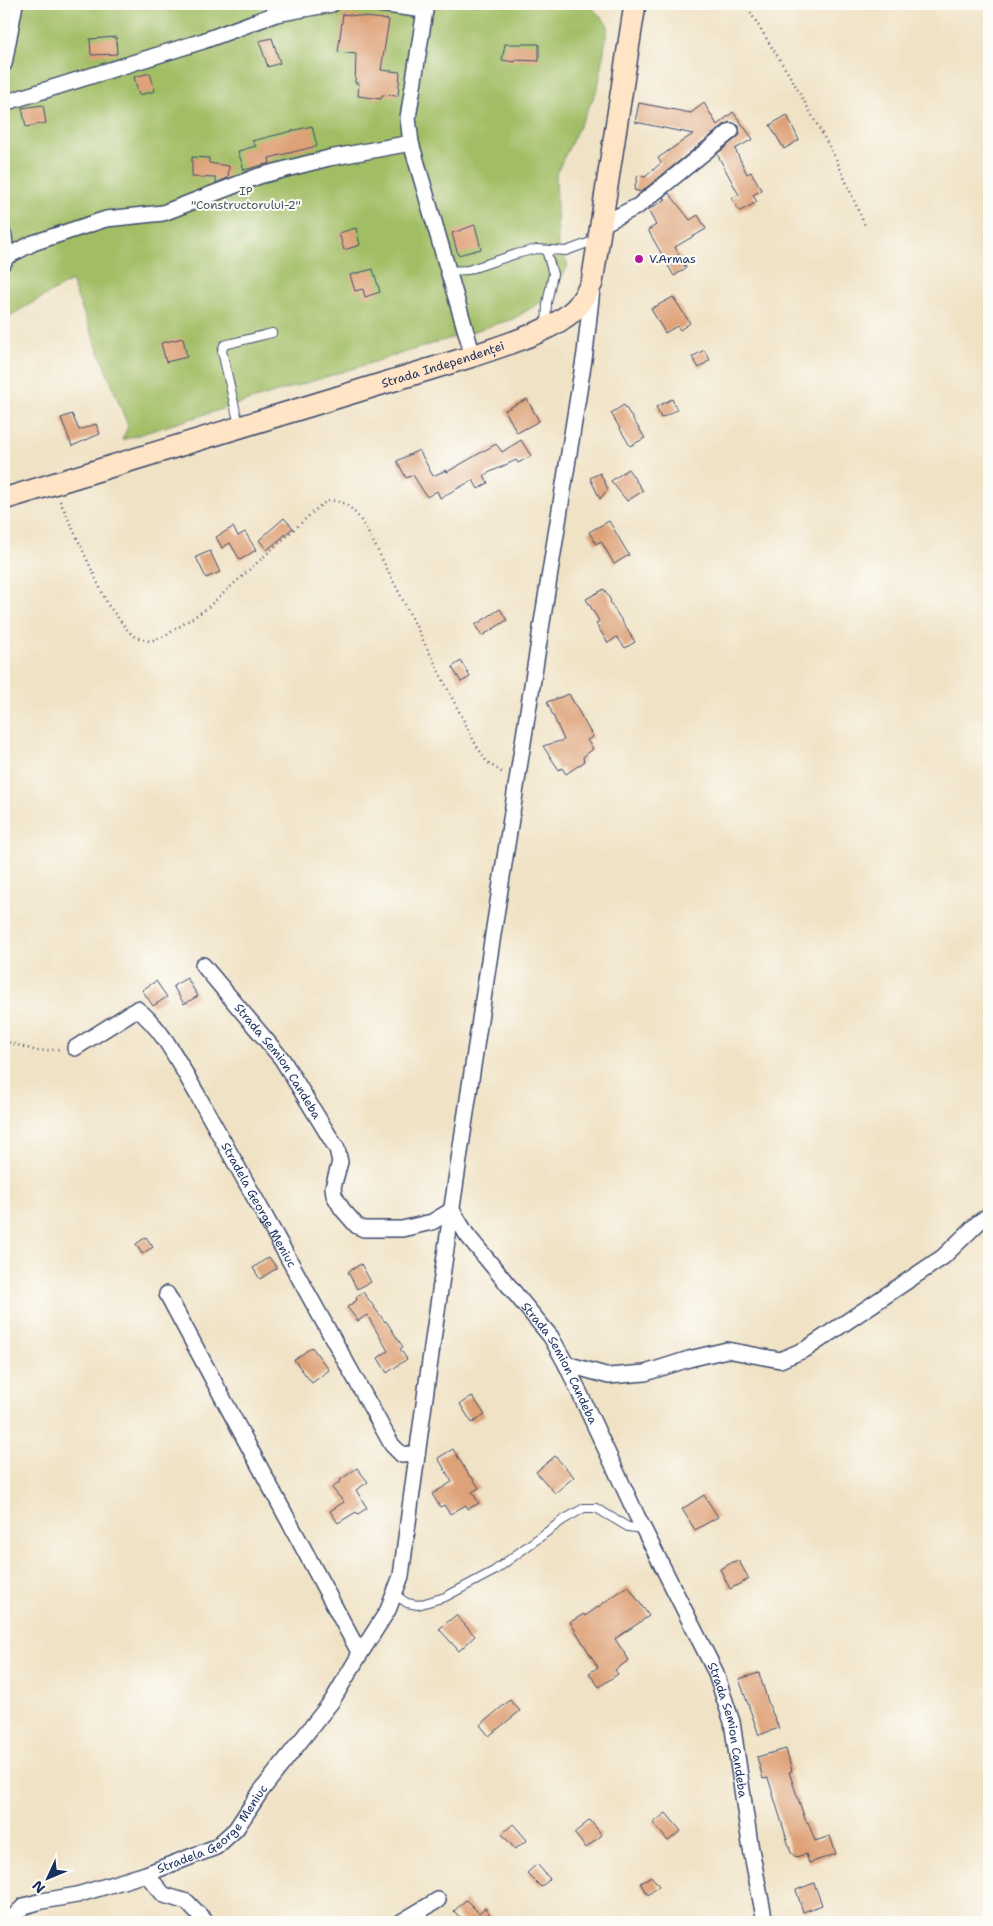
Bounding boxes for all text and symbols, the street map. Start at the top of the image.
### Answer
park label: IP "Constructorului-2" [191,183,301,213]
place label: V.Armas [649,251,696,267]
marker: V.Armas [633,253,645,265]
street label: Strada Independenței [379,338,506,391]
street label: Strada Semion Candeba [231,1000,325,1122]
street label: Stradela George Meniuc [217,1139,300,1271]
street label: Strada Semion Candeba [518,1299,601,1427]
street label: Strada Semion Candeba [704,1659,751,1799]
street label: Stradela George Meniuc [155,1781,271,1877]
north arrow [22,1854,72,1904]
text: N [28,1877,49,1897]

